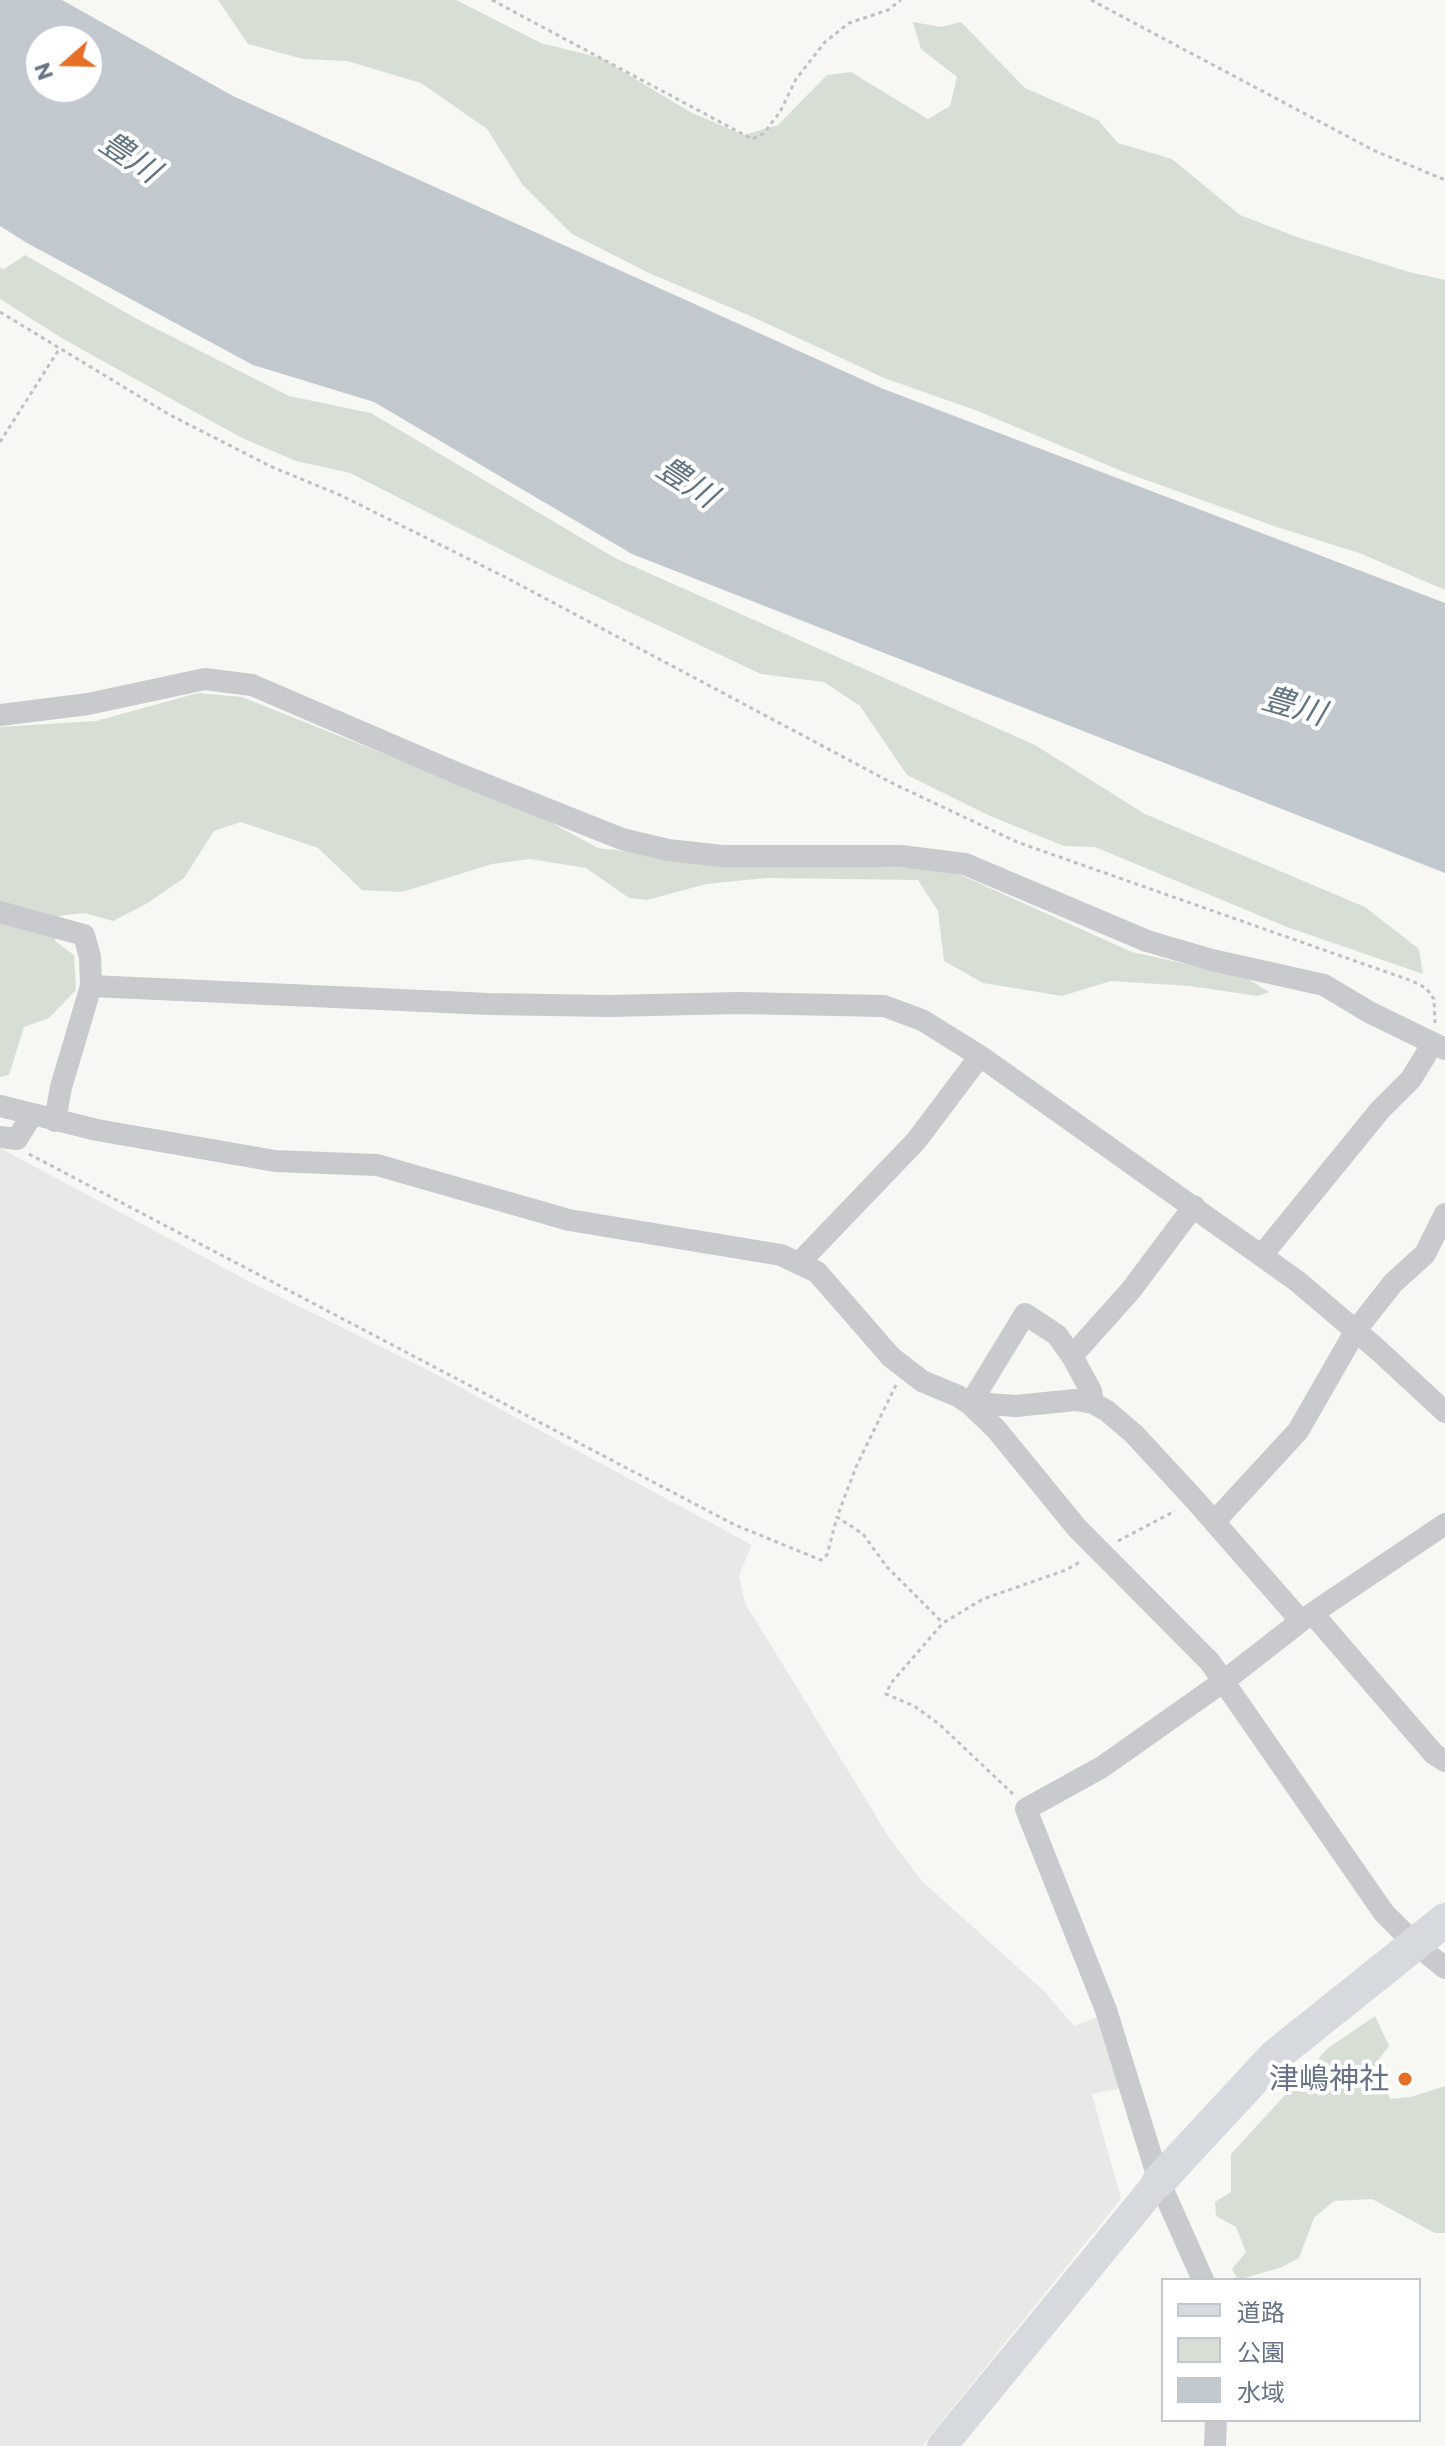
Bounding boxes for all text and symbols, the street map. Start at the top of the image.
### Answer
north arrow [24,24,104,104]
text: N [27,59,58,84]
water label: 豊川 [93,123,167,191]
water label: 豊川 [650,448,724,516]
water label: 豊川 [1258,679,1330,733]
place label: 津嶋神社 [1269,2061,1389,2097]
marker: 津嶋神社 [1396,2070,1414,2088]
legend [1161,2278,1421,2422]
text: 道路 [1237,2297,1285,2326]
text: 公園 [1237,2337,1285,2366]
text: 水域 [1237,2377,1285,2406]

